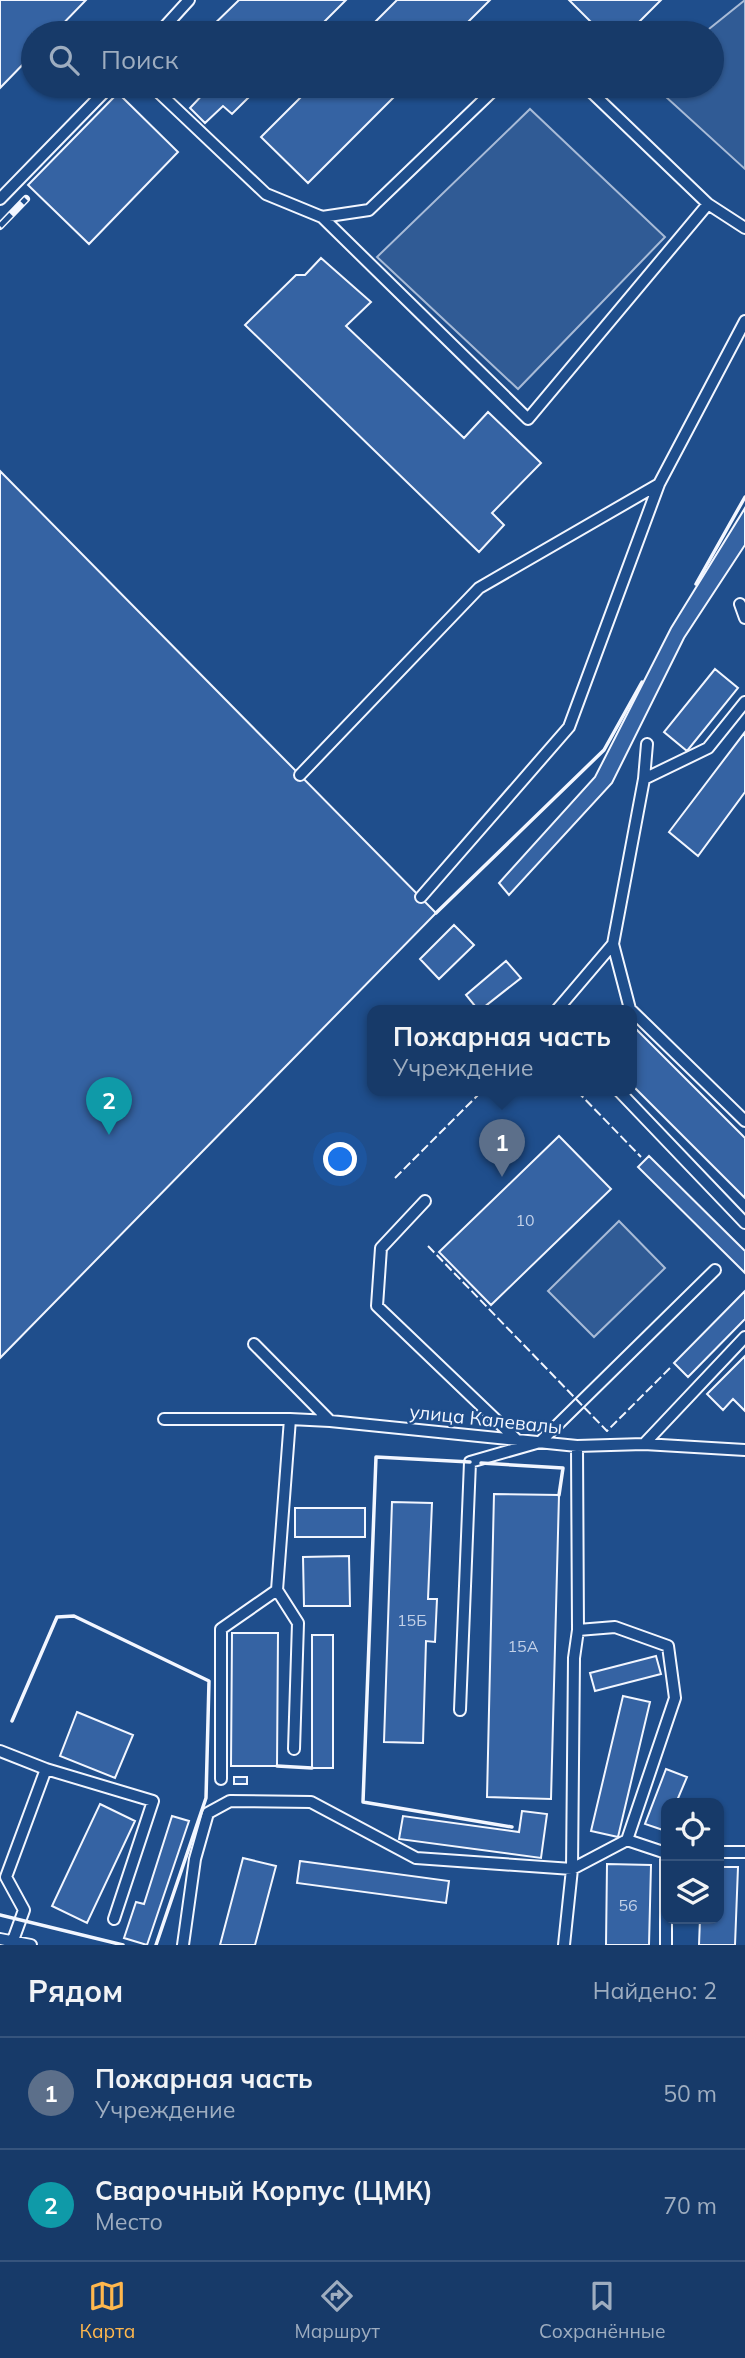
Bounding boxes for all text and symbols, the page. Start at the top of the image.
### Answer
search box [21,21,724,98]
icon: search [45,41,83,79]
text: Поиск [101,43,179,76]
popup [367,1005,637,1096]
text: Пожарная часть [393,1020,611,1053]
text: Учреждение [393,1053,534,1082]
pin: 2 [86,1077,132,1135]
pin: 1 [479,1119,525,1177]
your location [323,1142,357,1176]
house number: 10 [515,1210,535,1230]
street label: улица Калевалы [408,1399,564,1439]
house number: 15Б [397,1610,427,1630]
house number: 15А [508,1636,539,1656]
map controls [661,1798,724,1924]
button: locate [661,1798,724,1861]
button: layers [661,1861,724,1924]
house number: 56 [618,1895,638,1915]
text: Рядом [28,1972,123,2010]
text: Найдено: 2 [593,1976,717,2005]
text: Пожарная часть [95,2062,313,2095]
text: 1 [44,2079,58,2108]
text: 50 m [663,2079,717,2108]
text: Учреждение [95,2095,235,2124]
text: Сварочный Корпус (ЦМК) [95,2174,433,2207]
text: 2 [44,2191,58,2220]
text: 70 m [663,2191,717,2220]
text: Место [95,2207,163,2236]
tab: Карта [80,2277,135,2343]
tab: Маршрут [294,2277,380,2343]
tab: Сохранённые [539,2277,665,2343]

